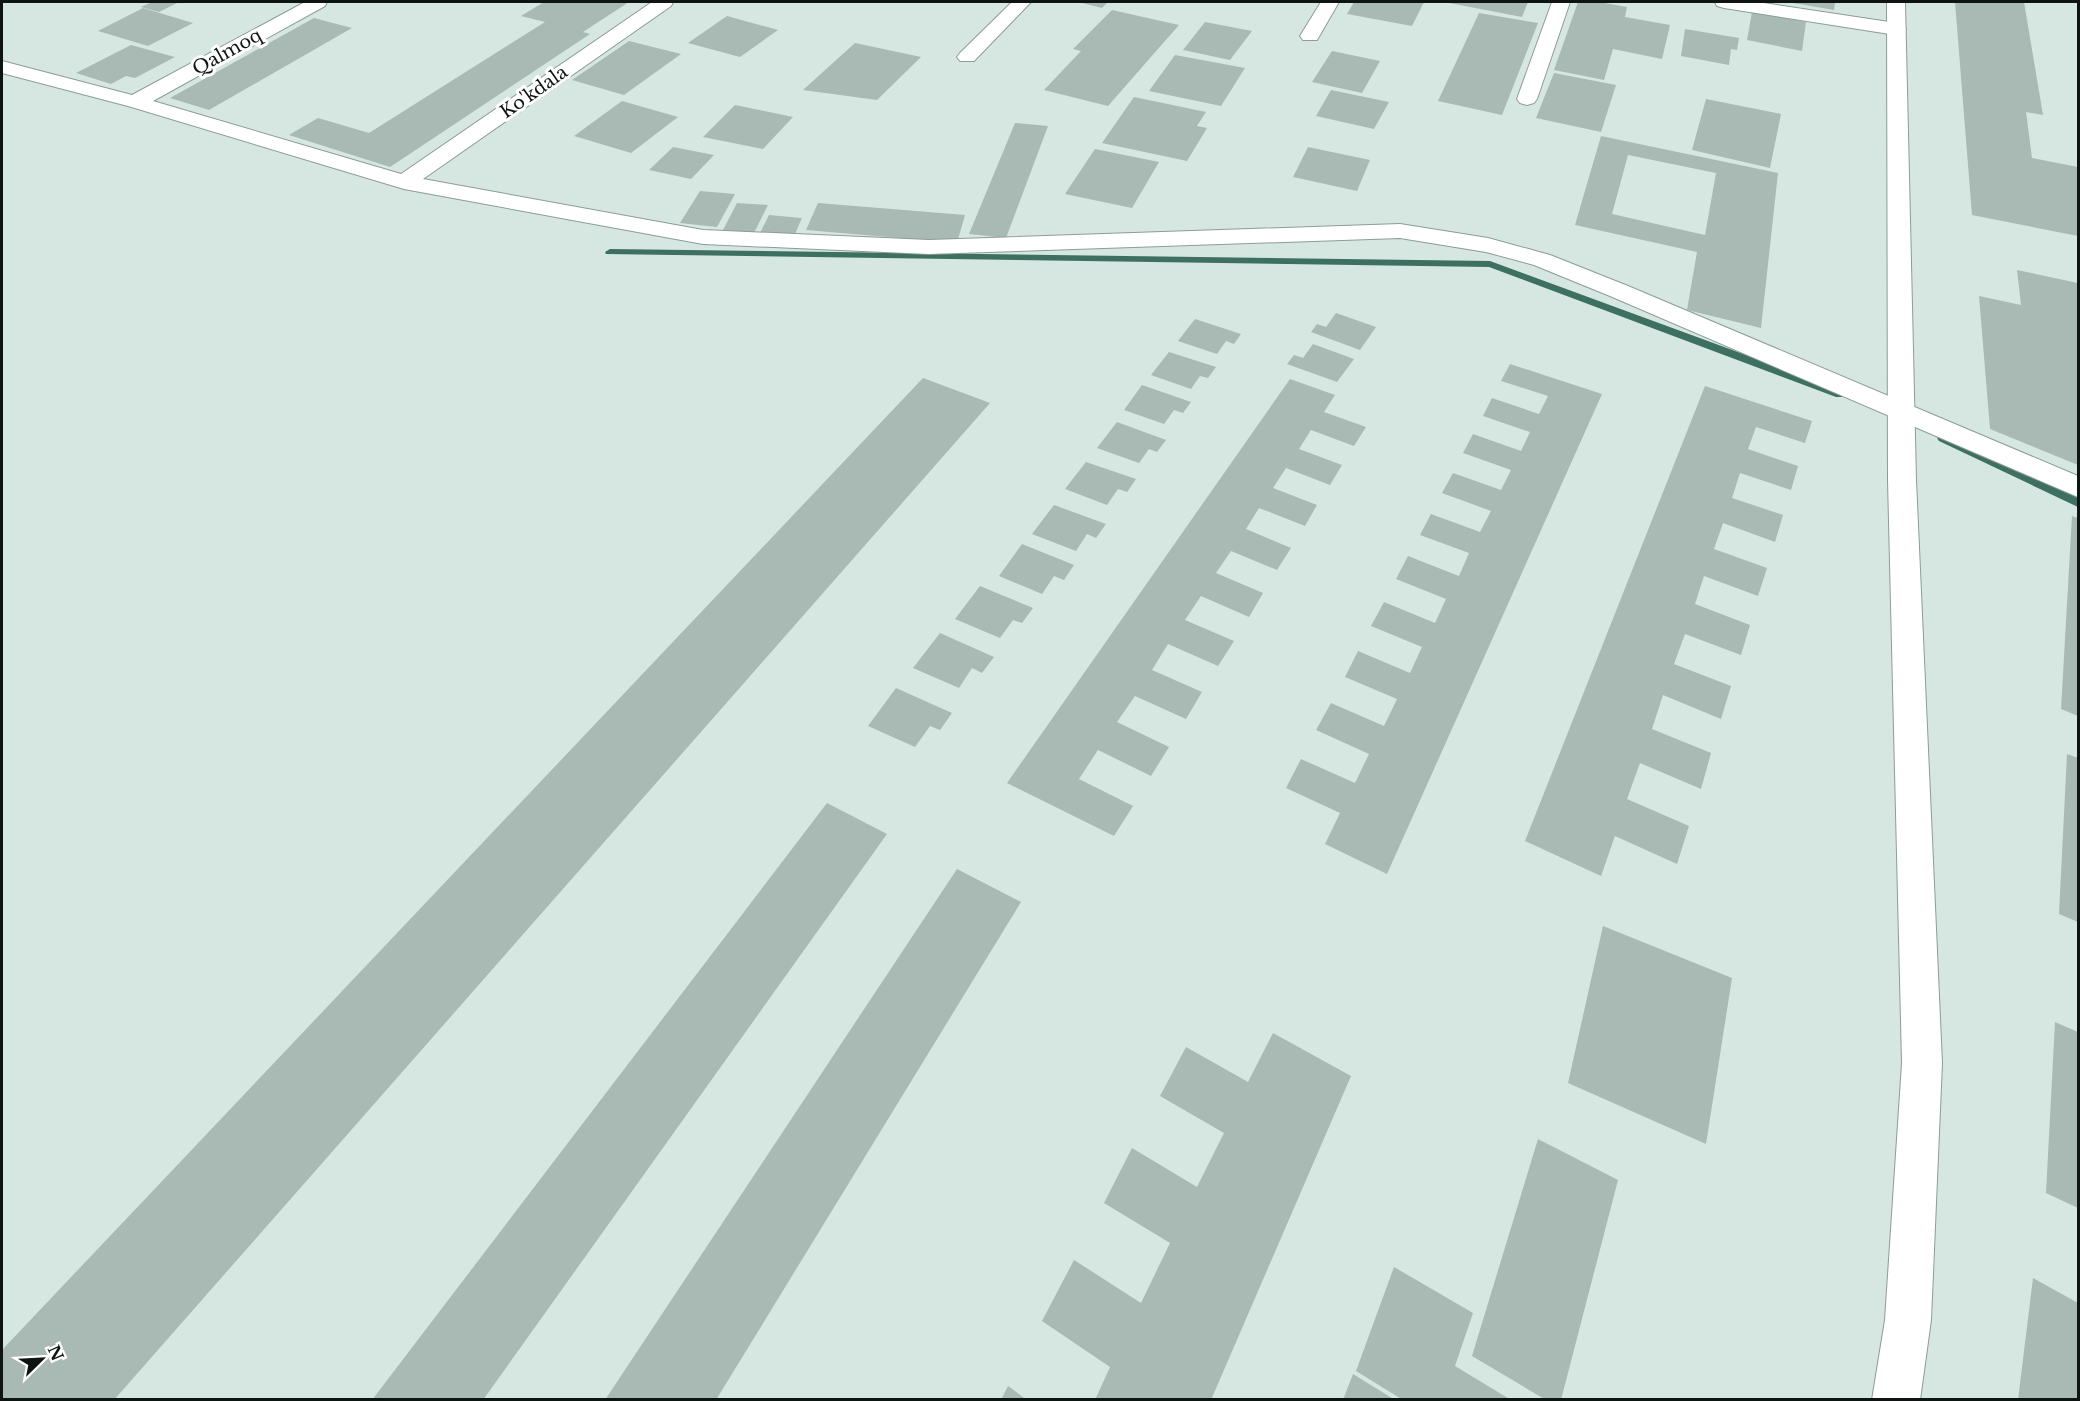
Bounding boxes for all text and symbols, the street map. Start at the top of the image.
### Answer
street label: Qalmoq [189,24,266,80]
street label: Ko'kdala [496,61,572,123]
north arrow [12,1329,72,1389]
text: N [44,1342,68,1364]

